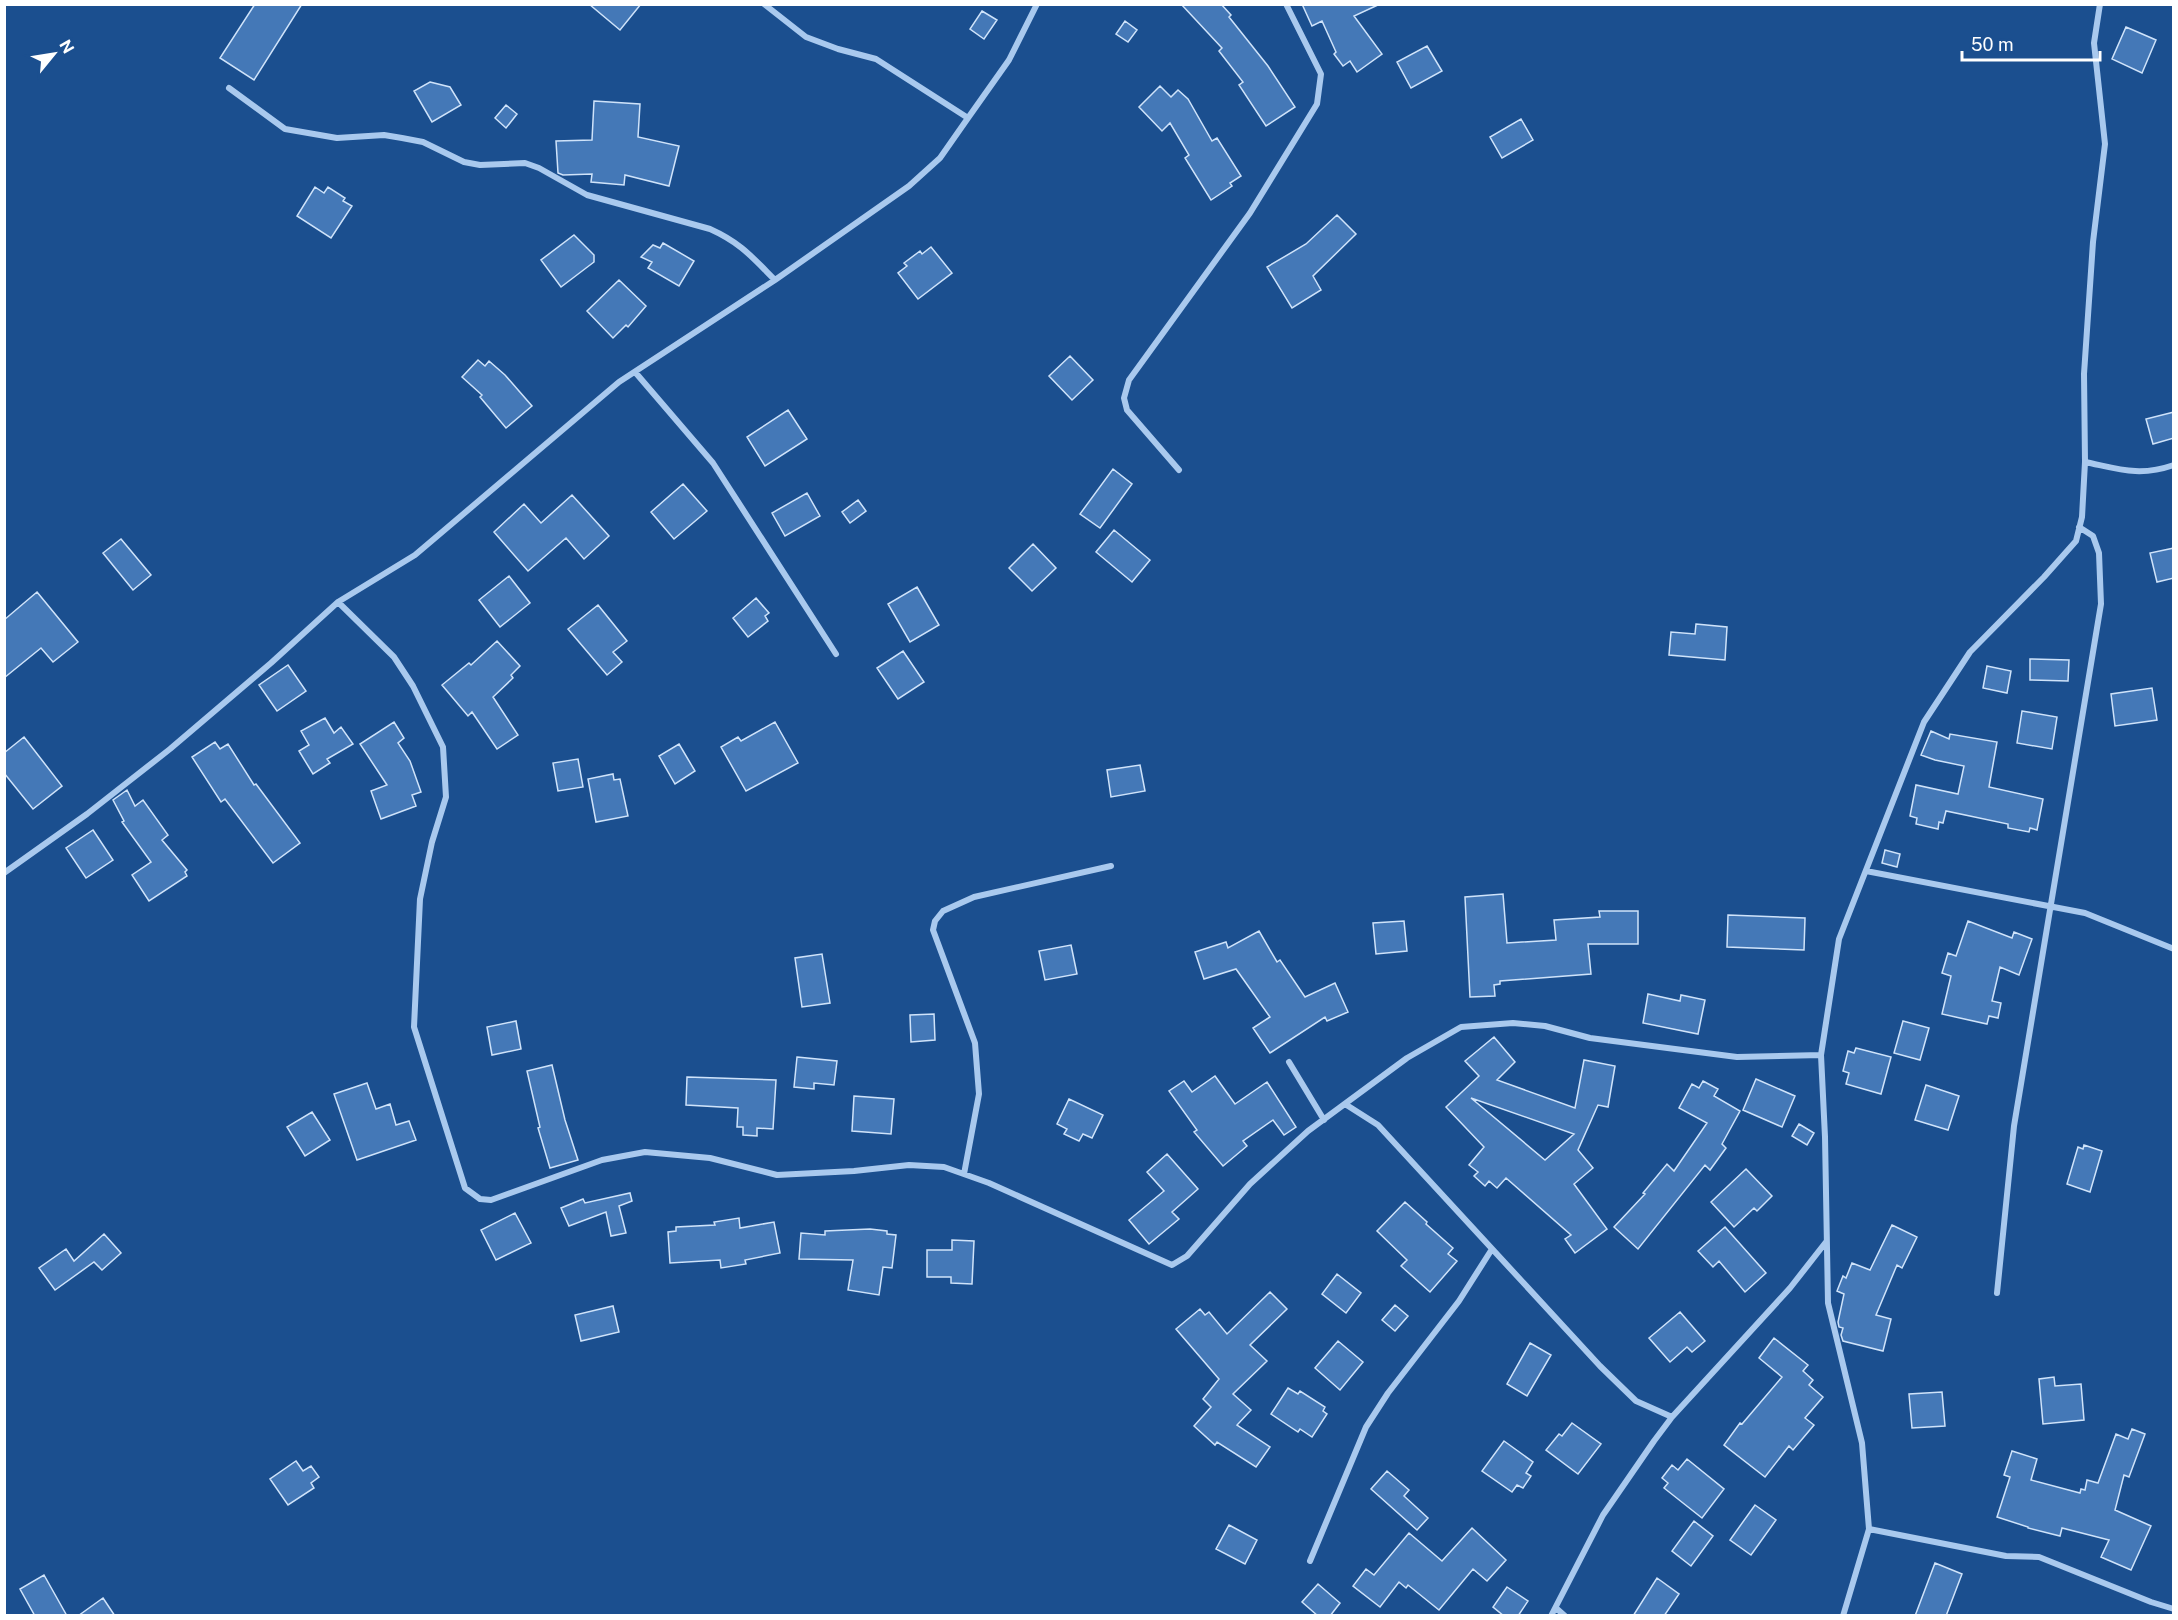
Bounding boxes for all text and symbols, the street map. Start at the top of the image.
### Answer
north arrow [24,24,84,84]
scale bar [1962,24,2100,62]
text: 50 m [1971,34,2014,55]
text: N [55,37,78,57]

